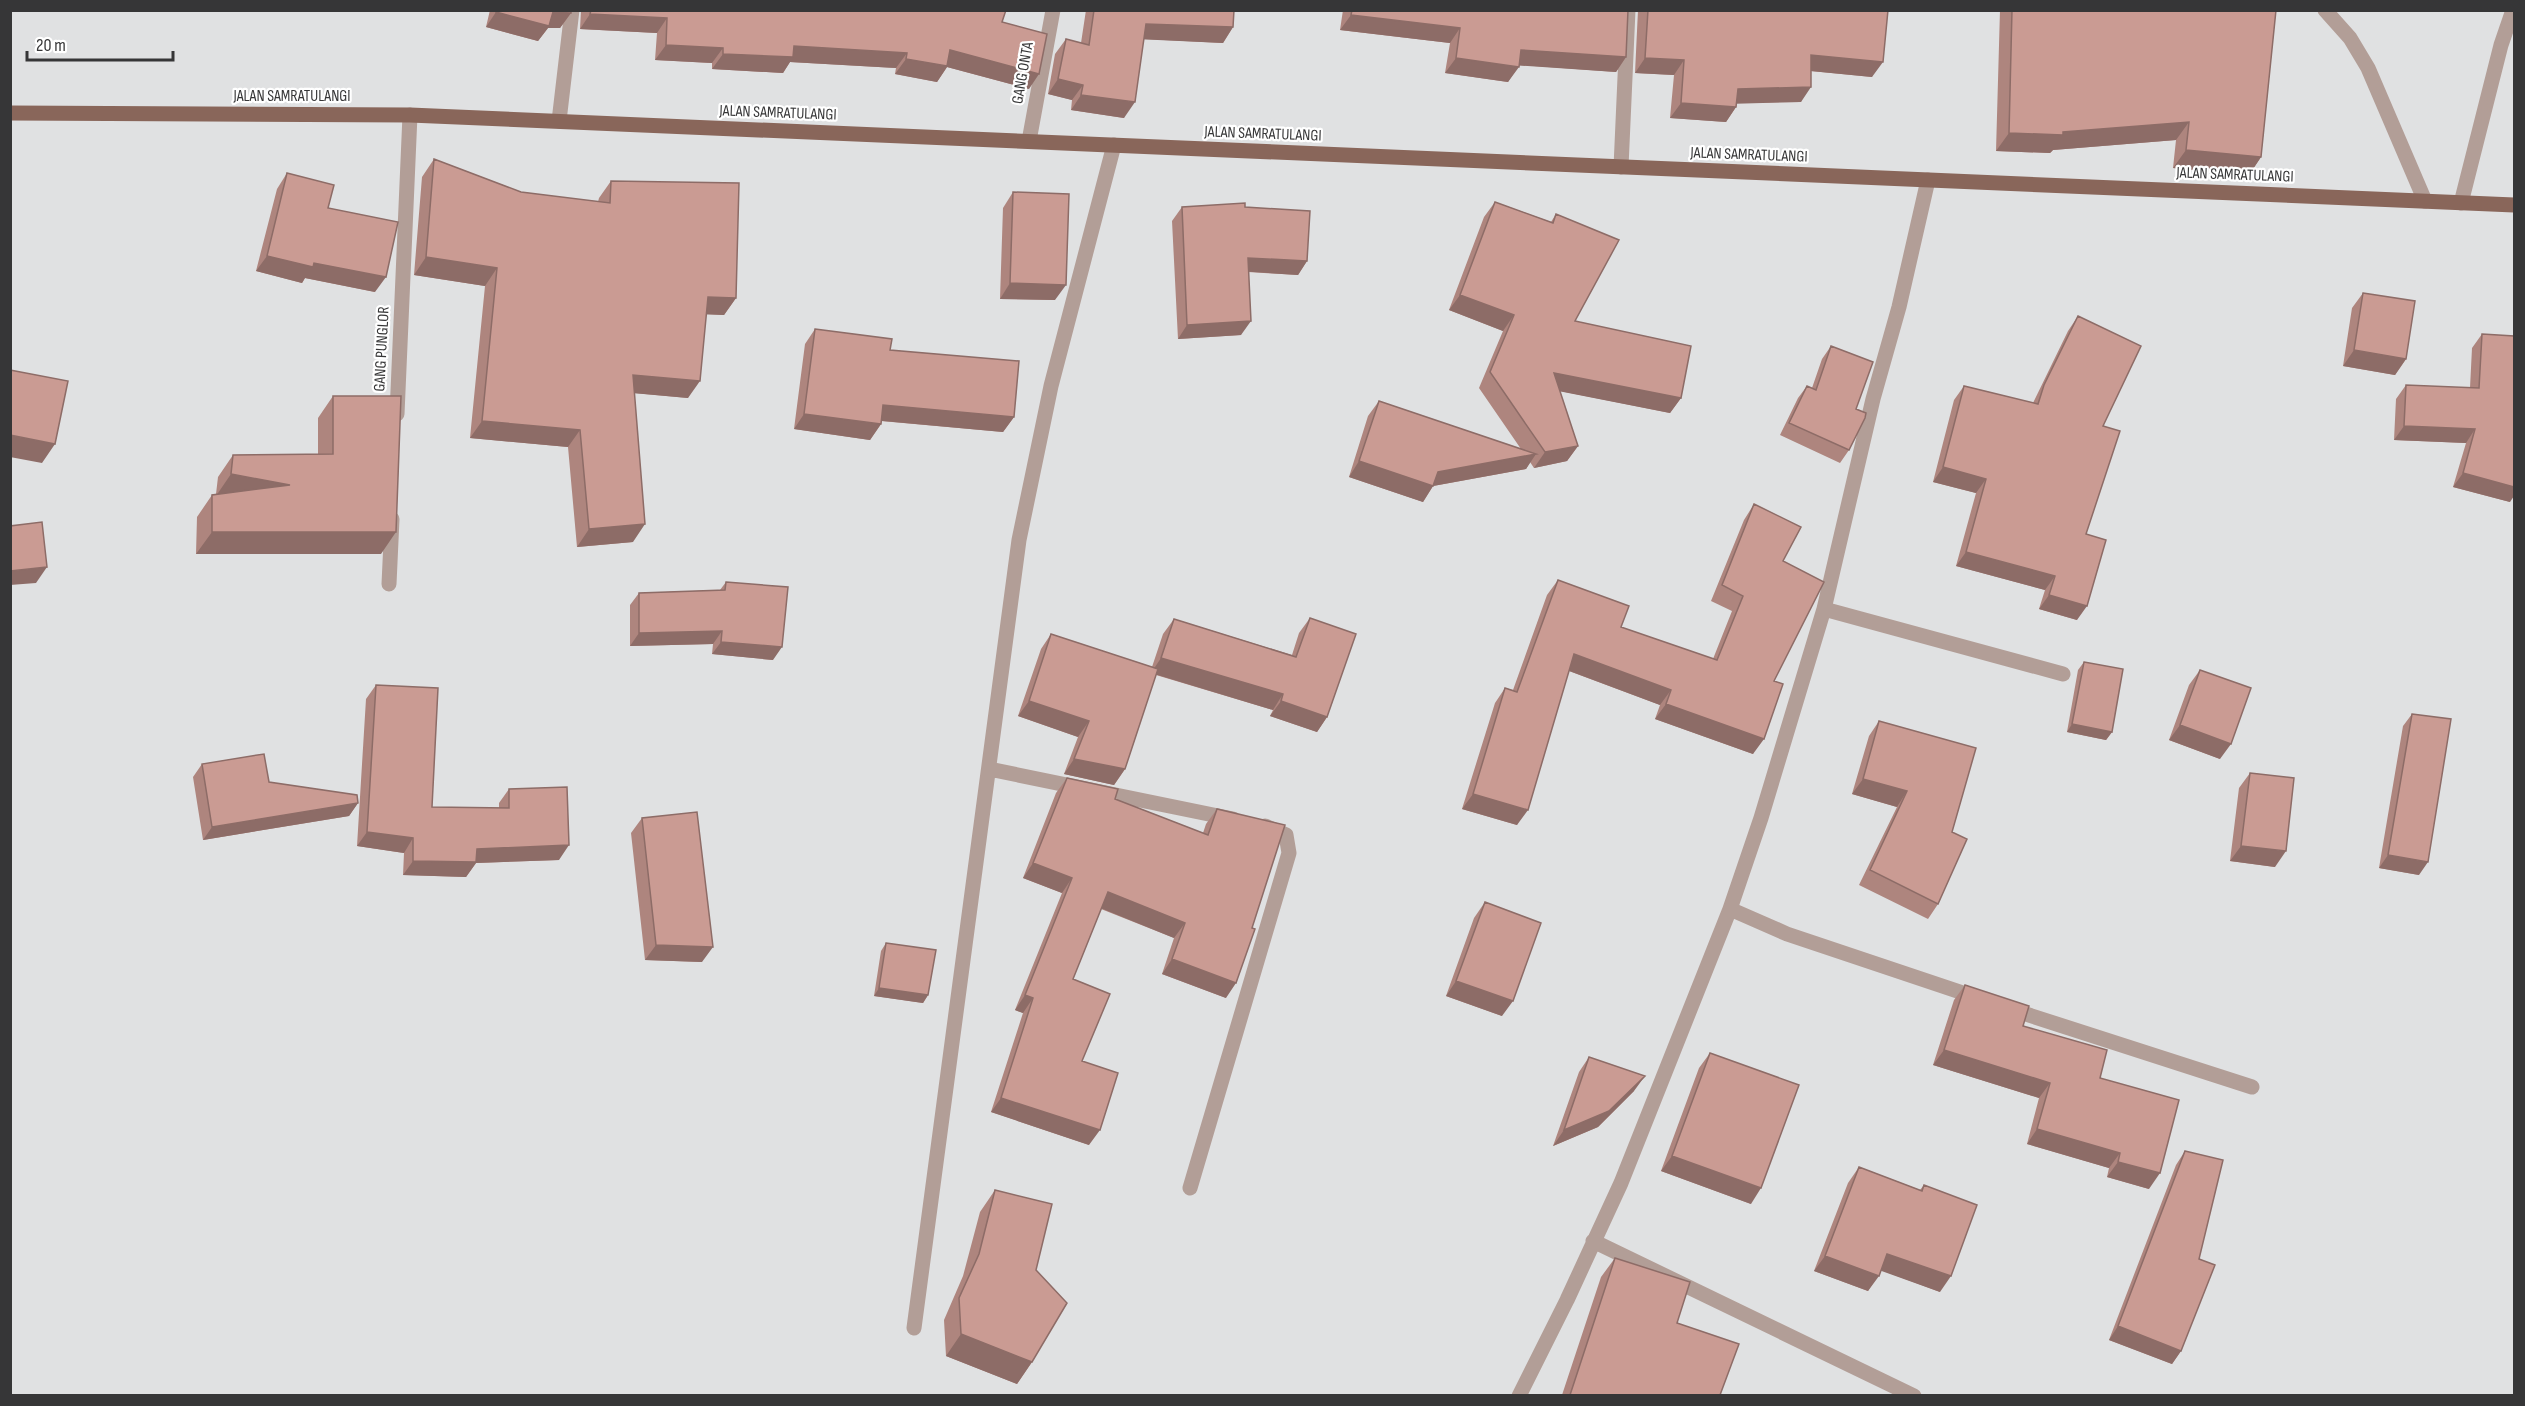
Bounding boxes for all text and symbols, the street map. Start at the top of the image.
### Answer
scale bar [27,24,172,62]
text: 20 m [36,35,66,56]
street label: GANG ONTA [1008,41,1038,105]
street label: JALAN SAMRATULANGI [232,87,351,106]
street label: JALAN SAMRATULANGI [718,101,837,125]
street label: JALAN SAMRATULANGI [1203,122,1322,146]
street label: JALAN SAMRATULANGI [1689,143,1808,167]
street label: JALAN SAMRATULANGI [2175,163,2294,187]
street label: GANG PUNGLOR [370,306,394,392]

